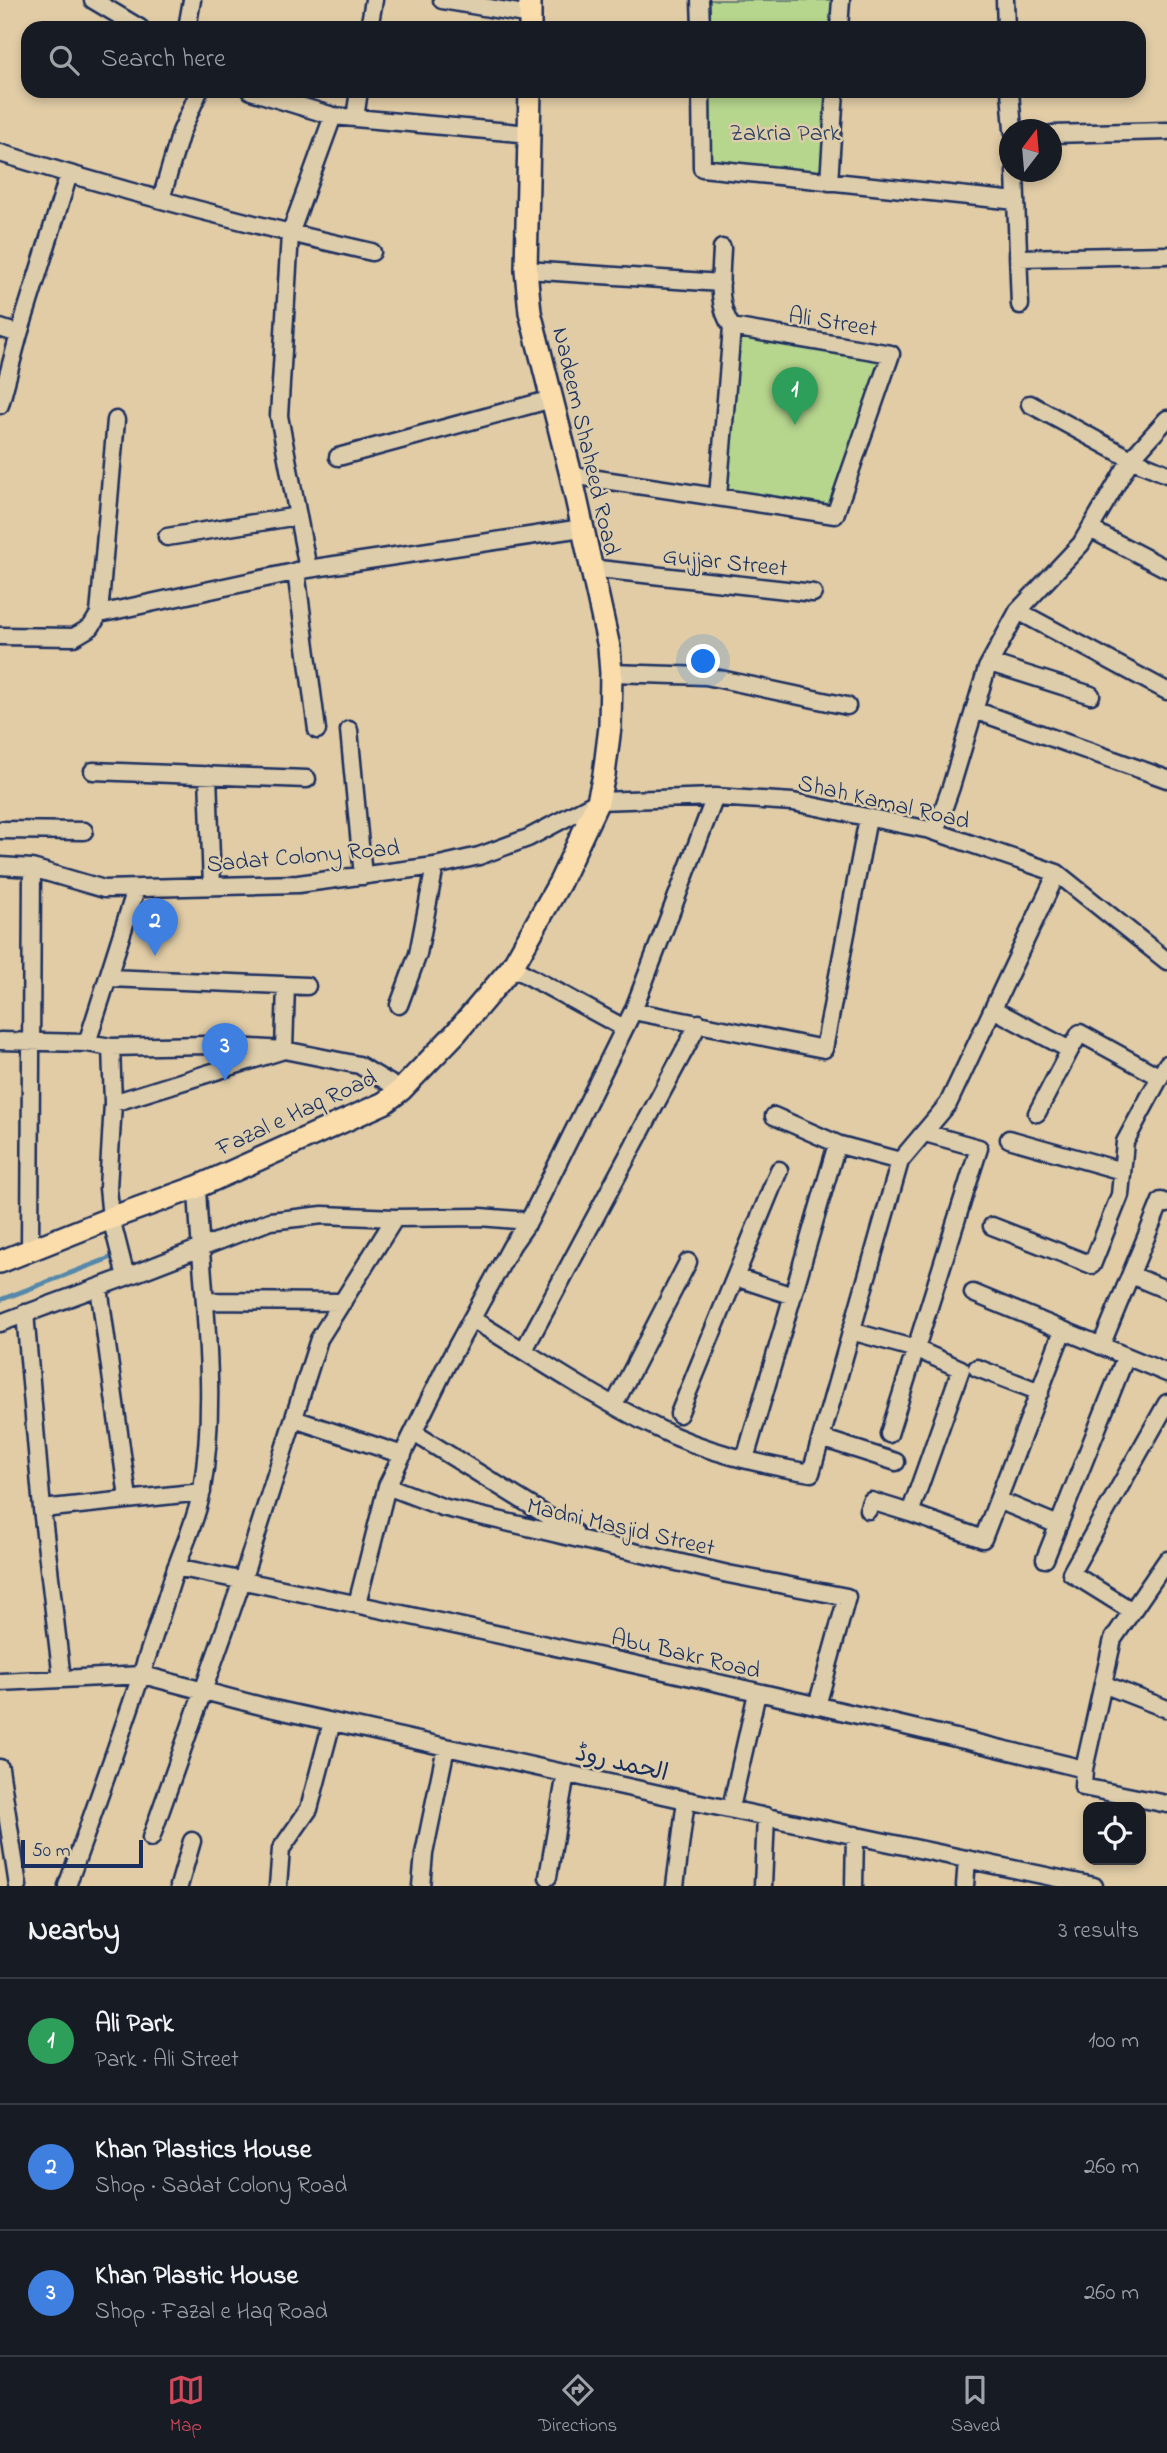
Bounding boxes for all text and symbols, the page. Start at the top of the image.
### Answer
search box [21,21,1146,98]
icon: search [45,41,83,79]
text: Search here [101,41,226,79]
park label: Zakria Park [729,117,841,152]
north arrow [999,119,1062,182]
street label: Ali Street [786,299,880,348]
street label: Nadeem Shaheed Road [541,324,628,560]
pin: 1 [772,367,818,425]
street label: Gujjar Street [661,540,789,587]
your location [686,644,720,678]
street label: Shah Kamal Road [794,767,973,840]
street label: Sadat Colony Road [205,832,402,884]
pin: 2 [132,898,178,956]
pin: 3 [202,1023,248,1081]
street label: Fazal e Haq Road [210,1062,383,1167]
street label: Madni Masjid Street [523,1490,718,1567]
street label: Abu Bakr Road [607,1621,764,1690]
street label: الحمد روڈ [572,1737,671,1792]
map controls [1083,1802,1146,1865]
button: locate [1083,1802,1146,1865]
scale bar [21,1837,144,1869]
text: 50 m [32,1838,71,1865]
text: Nearby [28,1910,120,1954]
text: 3 results [1058,1915,1139,1948]
text: Ali Park [95,2006,174,2044]
text: 1 [47,2025,55,2058]
text: 100 m [1088,2025,1139,2058]
text: Park · Ali Street [95,2044,239,2077]
text: Khan Plastics House [95,2132,311,2170]
text: 2 [45,2151,57,2184]
text: 260 m [1084,2151,1139,2184]
text: Shop · Sadat Colony Road [95,2170,347,2203]
text: Khan Plastic House [95,2258,298,2296]
text: 3 [46,2277,56,2310]
text: 260 m [1084,2277,1139,2310]
text: Shop · Fazal e Haq Road [95,2296,328,2329]
tab: Map [167,2371,205,2440]
tab: Directions [538,2371,617,2440]
tab: Saved [951,2371,1000,2440]

